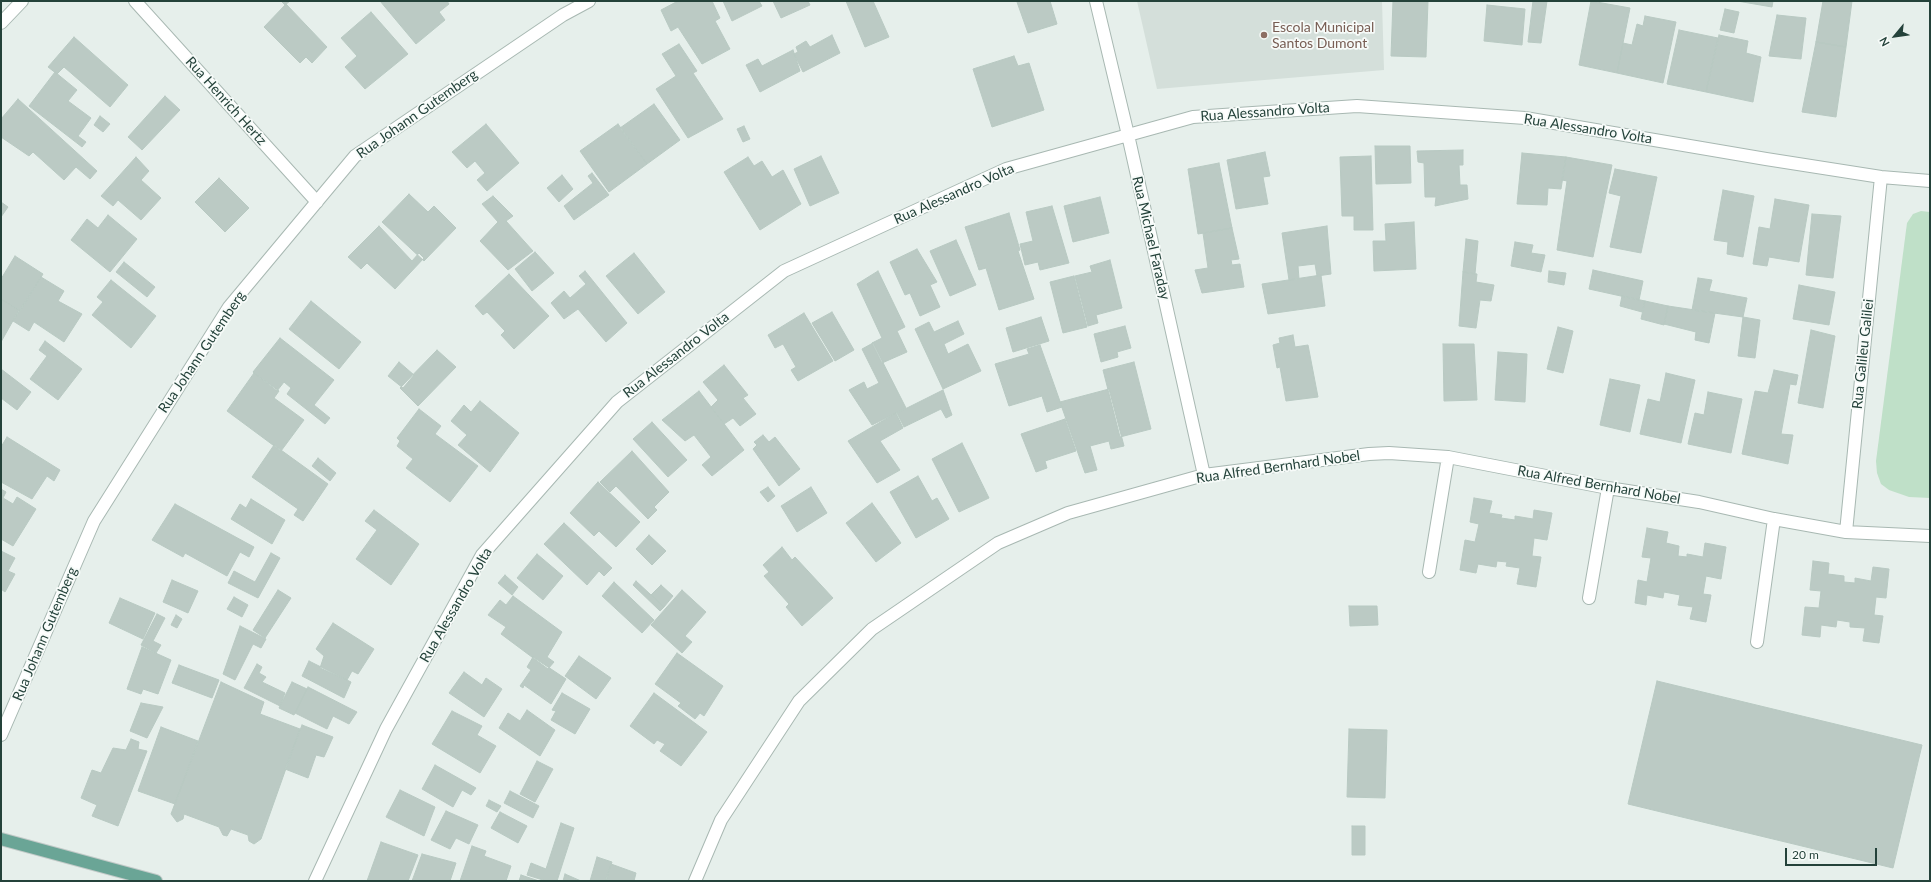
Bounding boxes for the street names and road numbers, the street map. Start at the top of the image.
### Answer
street label: Rua Henrich Hertz [182,53,270,149]
street label: Rua Johann Gutemberg [353,66,481,162]
street label: Rua Alessandro Volta [1200,99,1330,125]
street label: Rua Alessandro Volta [1523,111,1653,147]
street label: Rua Alessandro Volta [891,160,1017,228]
street label: Rua Michael Faraday [1129,174,1173,302]
street label: Rua Johann Gutemberg [155,288,249,416]
street label: Rua Galileu Galilei [1849,298,1877,410]
street label: Rua Alessandro Volta [620,308,732,402]
street label: Rua Alfred Bernhard Nobel [1195,447,1361,487]
street label: Rua Alfred Bernhard Nobel [1516,462,1682,508]
street label: Rua Alessandro Volta [416,545,496,665]
street label: Rua Johann Gutemberg [9,565,81,703]

